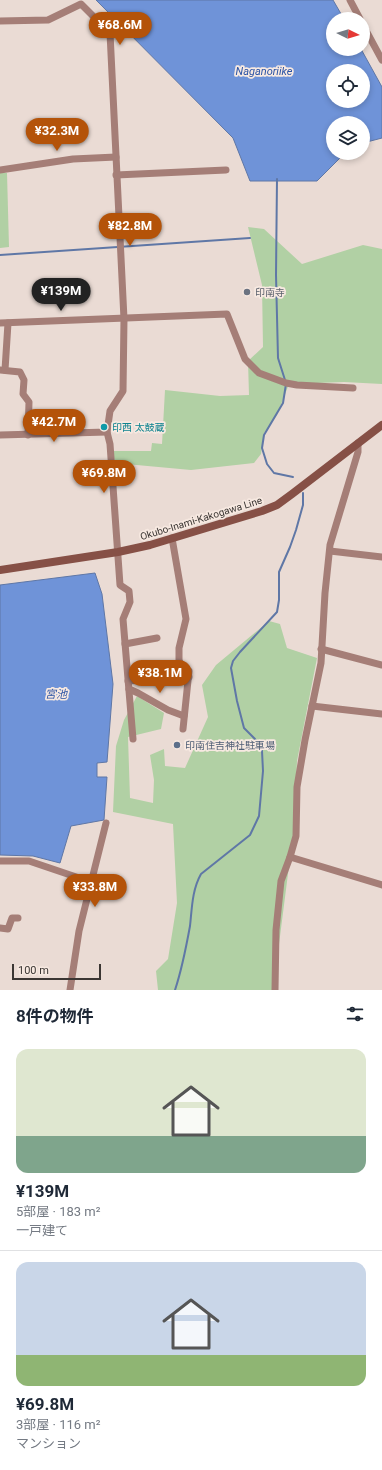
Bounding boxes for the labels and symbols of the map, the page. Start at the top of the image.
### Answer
pin: ¥68.6M [87,12,153,46]
north arrow [326,12,370,56]
water label: Naganoriike [236,65,293,78]
pin: ¥32.3M [24,118,90,152]
pin: ¥82.8M [97,213,163,247]
pin: ¥139M [33,278,89,312]
marker: 印南寺 [242,287,252,297]
place label: 印南寺 [255,287,285,298]
pin: ¥42.7M [21,409,87,443]
marker: 印西 太鼓蔵 [99,422,109,432]
place label: 印西 太鼓蔵 [112,422,164,433]
pin: ¥69.8M [71,460,137,494]
street label: Okubo-Inami-Kakogawa Line [139,495,263,542]
pin: ¥38.1M [127,660,193,694]
water label: 宮池 [45,688,68,701]
marker: 印南住吉神社駐車場 [172,740,182,750]
place label: 印南住吉神社駐車場 [185,740,275,751]
pin: ¥33.8M [62,874,128,908]
scale bar [12,962,101,981]

